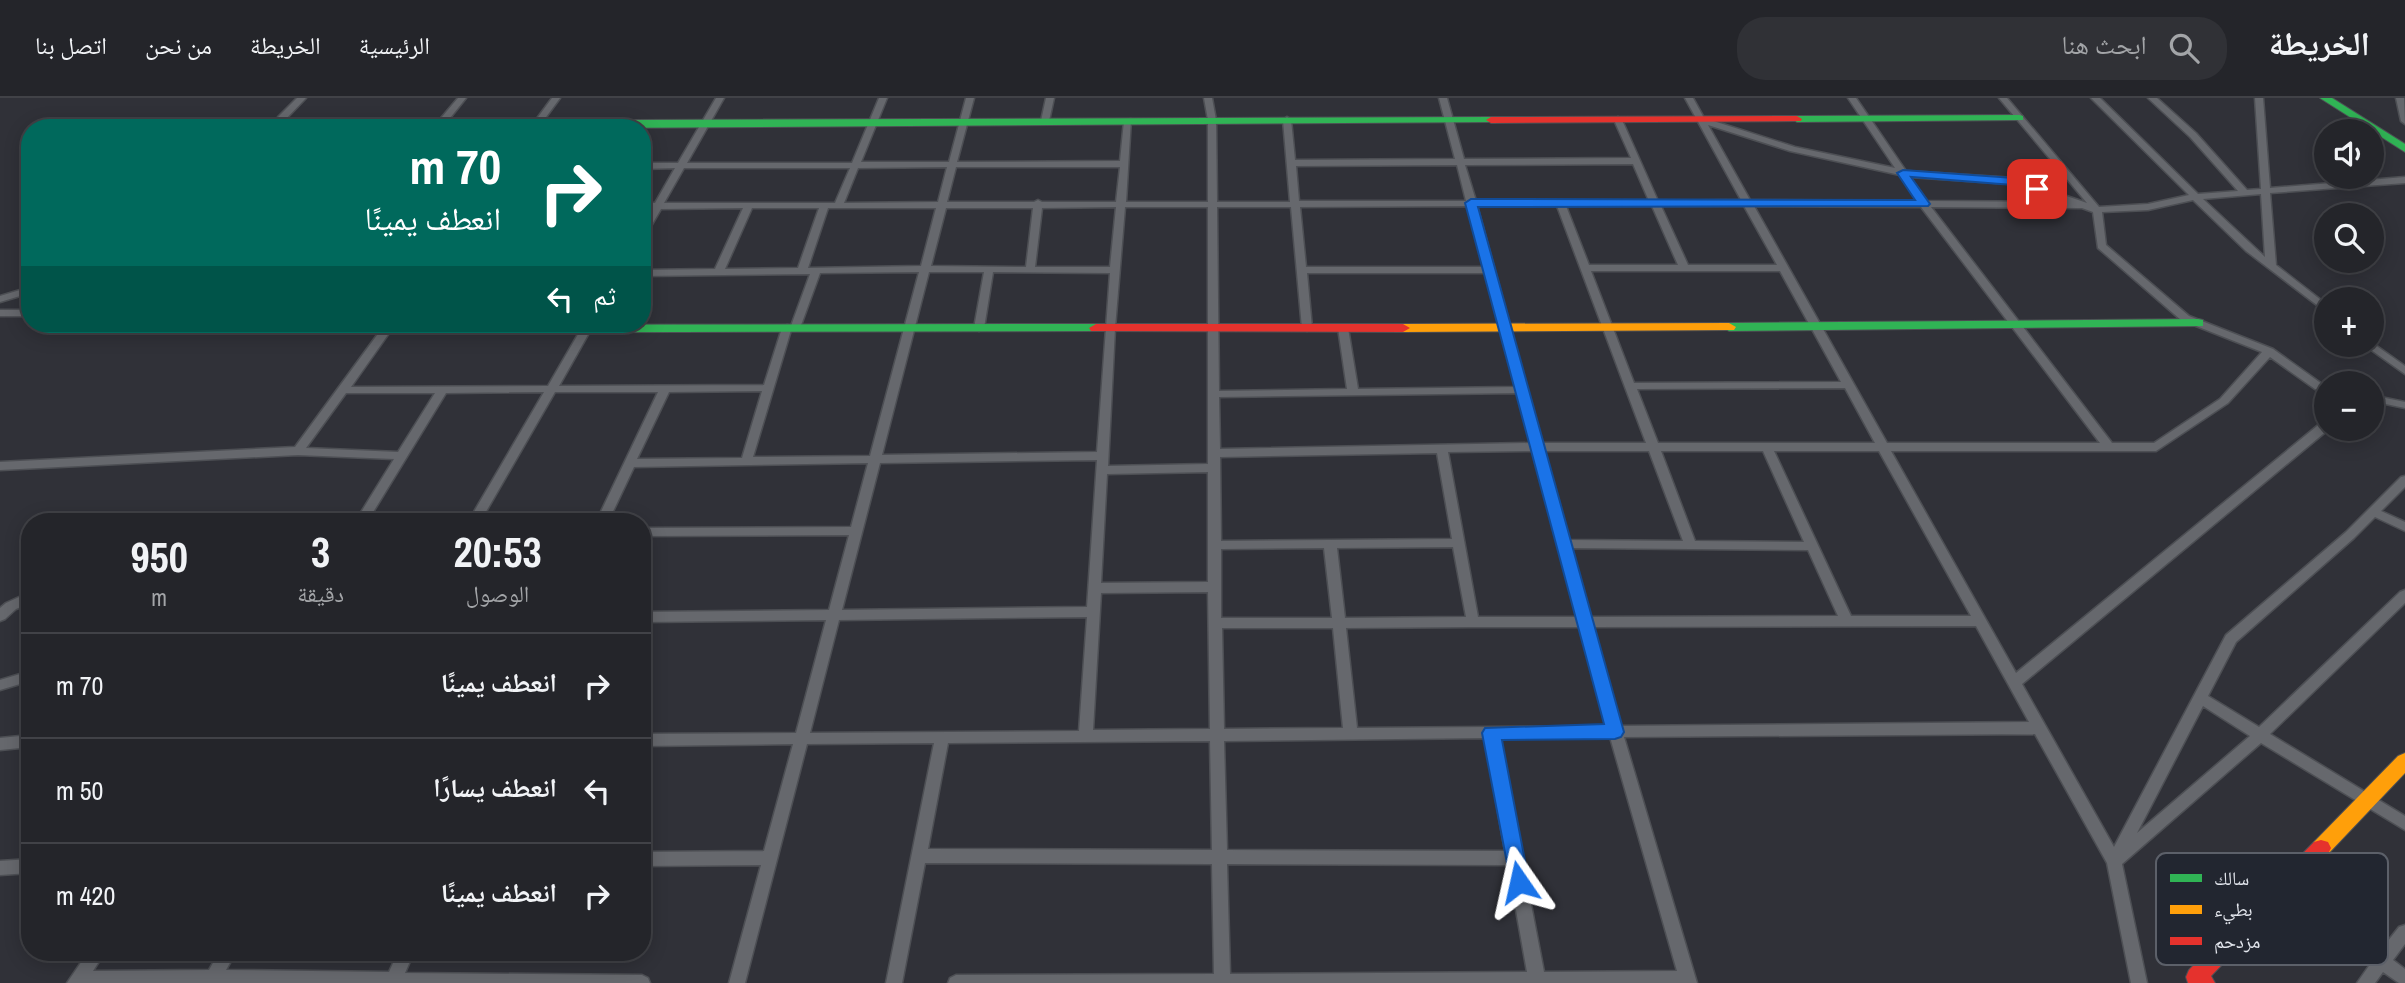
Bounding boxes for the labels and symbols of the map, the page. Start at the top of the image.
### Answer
pin [2007,159,2067,219]
position arrow [1482,845,1556,919]
legend [2156,853,2388,965]
text: سالك [2214,865,2249,891]
text: بطيء [2214,896,2253,925]
text: مزدحم [2214,928,2260,954]

